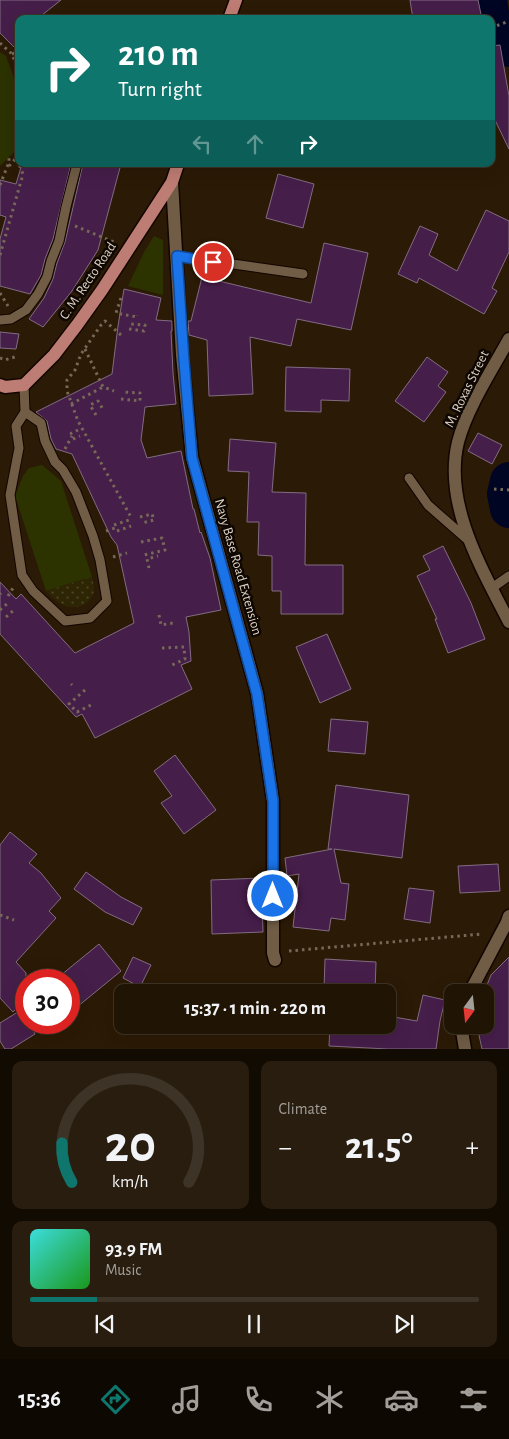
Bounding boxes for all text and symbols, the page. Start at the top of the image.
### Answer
icon: right [35,35,100,100]
text: 210 m [118,37,199,72]
text: Turn right [118,78,202,100]
icon: left [188,130,216,158]
icon: ahead [241,130,269,158]
icon: right [294,130,322,158]
street label: C. M. Recto Road [57,240,119,322]
pin [192,241,234,283]
icon: arrive [199,248,227,276]
street label: M. Roxas Street [442,348,492,429]
street label: Navy Base Road Extension [212,497,264,637]
position arrow [246,869,298,921]
speed limit sign: 30 [15,969,80,1034]
north arrow [444,984,494,1034]
map controls [444,984,494,1034]
text: 15:37 · 1 min · 220 m [184,999,326,1018]
text: Climate [279,1101,327,1117]
text: 20 [104,1119,156,1171]
text: 21.5° [345,1128,413,1166]
text: − [279,1134,292,1162]
text: + [466,1134,479,1162]
text: km/h [112,1173,149,1191]
text: 93.9 FM [105,1240,162,1259]
text: Music [105,1262,141,1278]
icon: previous [91,1310,119,1338]
icon: pause [240,1310,268,1338]
icon: next [390,1310,418,1338]
icon: directions [98,1382,133,1417]
icon: music [169,1382,204,1417]
icon: phone [241,1382,276,1417]
icon: climate [312,1382,347,1417]
icon: car [384,1382,419,1417]
icon: filters [456,1382,491,1417]
text: 15:36 [18,1388,61,1410]

